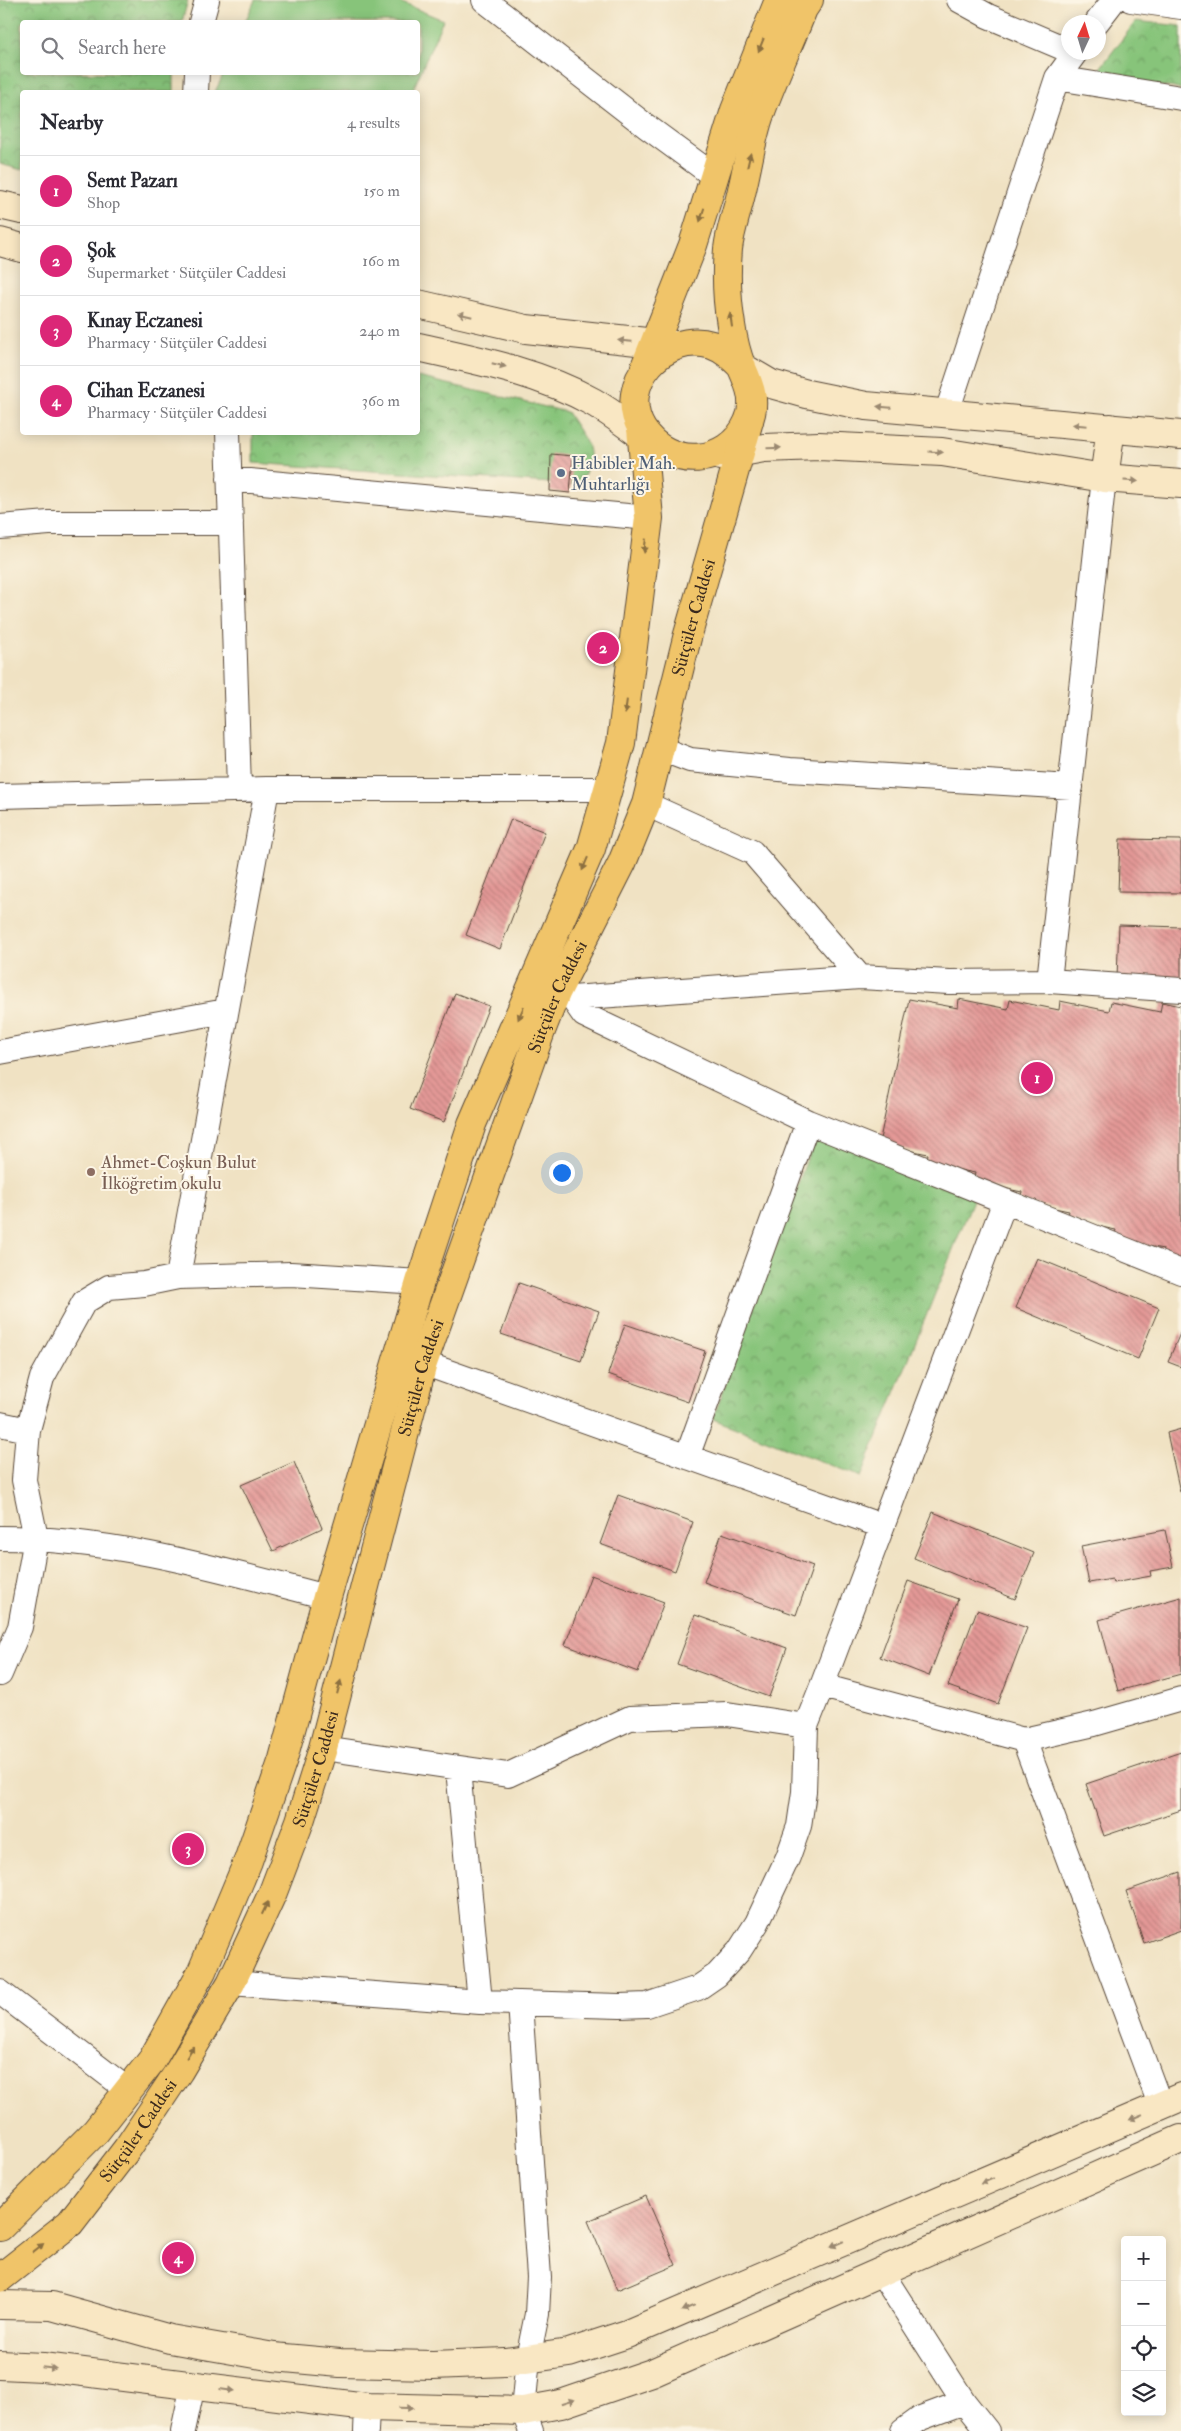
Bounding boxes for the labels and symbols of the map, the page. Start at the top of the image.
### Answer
north arrow [1061,15,1106,60]
one-way arrow [757,38,765,53]
one-way arrow [745,153,753,168]
one-way arrow [698,208,706,223]
one-way arrow [458,311,473,319]
one-way arrow [726,312,734,328]
one-way arrow [617,337,633,345]
one-way arrow [492,362,507,370]
one-way arrow [875,403,891,411]
one-way arrow [1072,421,1088,429]
one-way arrow [766,443,782,451]
one-way arrow [928,448,944,456]
place label: Habibler Mah. Muhtarlığı [571,452,676,496]
marker: Habibler Mah. Muhtarlığı [555,467,567,479]
one-way arrow [1123,477,1139,485]
one-way arrow [641,538,649,554]
street label: Sütçüler Caddesi [666,556,721,679]
pin: 2 [587,629,619,667]
one-way arrow [622,699,630,715]
one-way arrow [580,857,588,871]
street label: Sütçüler Caddesi [523,936,592,1056]
one-way arrow [516,1006,524,1020]
pin: 1 [1021,1059,1053,1097]
place label: Ahmet-Coşkun Bulut İlköğretim okulu [100,1151,257,1195]
your location [549,1160,575,1186]
marker: Ahmet-Coşkun Bulut İlköğretim okulu [85,1166,97,1178]
street label: Sütçüler Caddesi [393,1316,449,1439]
one-way arrow [335,1680,343,1695]
street label: Sütçüler Caddesi [287,1708,344,1831]
pin: 3 [172,1830,204,1868]
one-way arrow [262,1901,270,1915]
one-way arrow [186,2045,195,2058]
street label: Sütçüler Caddesi [94,2074,182,2187]
one-way arrow [1128,2113,1143,2121]
one-way arrow [980,2177,994,2185]
pin: 4 [162,2239,194,2277]
one-way arrow [830,2241,844,2249]
one-way arrow [31,2242,44,2253]
one-way arrow [681,2305,695,2313]
one-way arrow [41,2364,57,2372]
one-way arrow [220,2386,236,2394]
one-way arrow [560,2398,575,2405]
one-way arrow [398,2404,414,2412]

